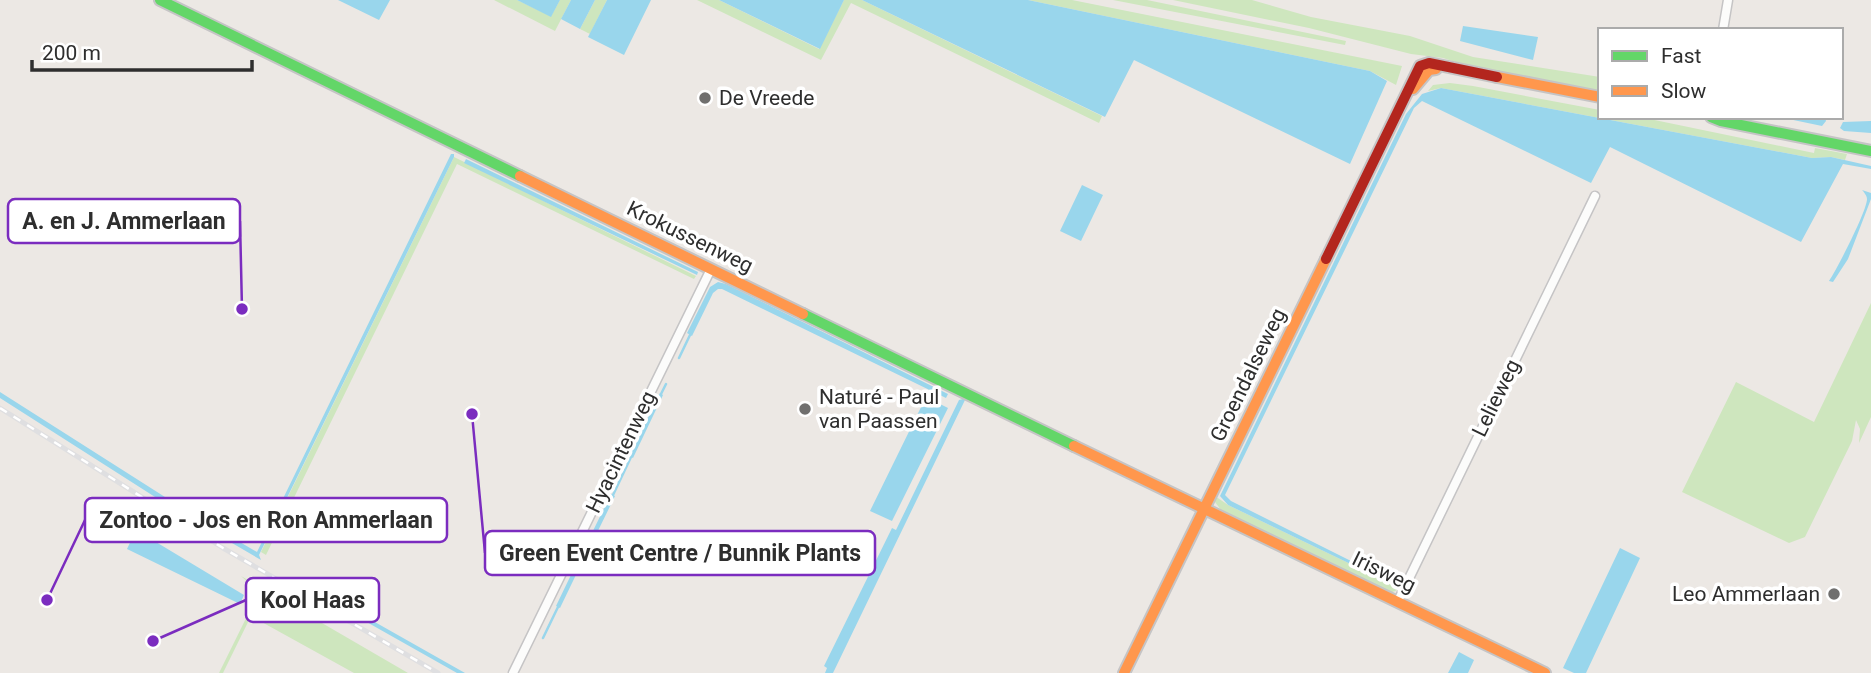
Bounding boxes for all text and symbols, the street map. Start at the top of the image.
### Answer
scale bar [32,28,252,72]
legend [1598,28,1843,119]
text: 200 m [42,41,101,65]
text: Fast [1661,44,1702,68]
text: Slow [1661,79,1707,103]
place label: De Vreede [719,86,814,110]
marker: De Vreede [697,90,713,106]
street label: Krokussenweg [623,196,757,278]
callout: A. en J. Ammerlaan [8,199,240,243]
text: A. en J. Ammerlaan [22,208,226,235]
street label: Groendalseweg [1205,305,1291,445]
street label: Lelieweg [1467,356,1525,440]
place label: Naturé - Paul van Paassen [819,385,939,433]
street label: Hyacintenweg [581,387,661,517]
marker: Naturé - Paul van Paassen [797,401,813,417]
callout: Zontoo - Jos en Ron Ammerlaan [85,498,447,542]
text: Zontoo - Jos en Ron Ammerlaan [99,507,433,534]
callout: Green Event Centre / Bunnik Plants [485,531,875,575]
text: Green Event Centre / Bunnik Plants [499,540,861,567]
street label: Irisweg [1348,546,1420,598]
callout: Kool Haas [246,578,379,622]
place label: Leo Ammerlaan [1672,582,1820,606]
marker: Leo Ammerlaan [1826,586,1842,602]
text: Kool Haas [261,587,365,614]

